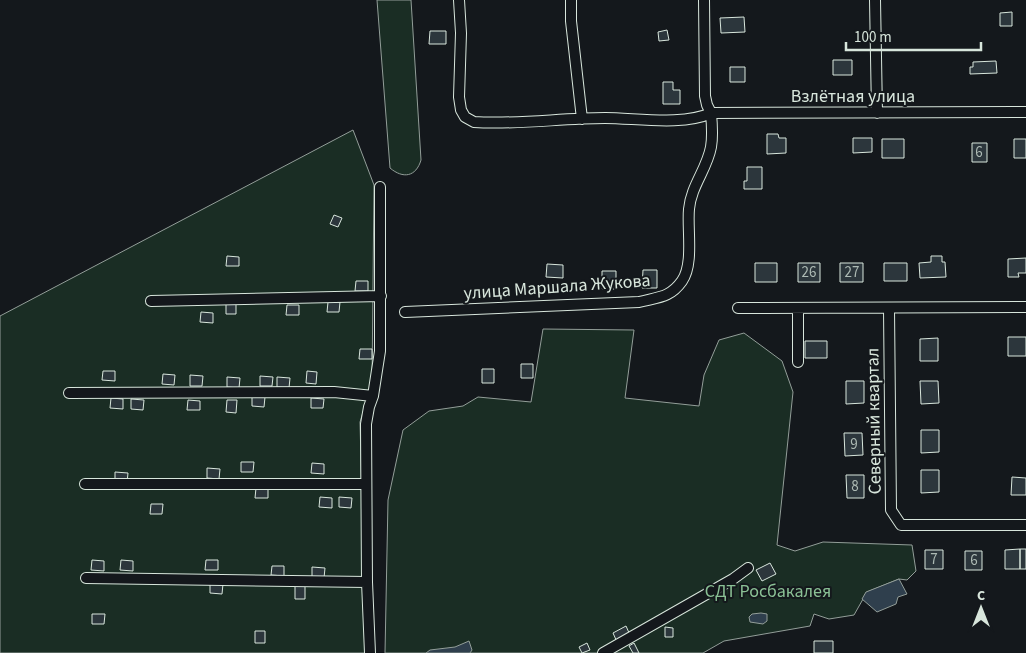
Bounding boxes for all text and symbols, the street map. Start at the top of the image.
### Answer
scale bar [846,20,981,52]
text: 100 m [854,27,892,48]
street label: Взлётная улица [791,84,915,109]
house number: 6 [975,142,983,163]
house number: 26 [802,262,816,283]
house number: 27 [845,262,859,283]
street label: улица Маршала Жукова [463,268,651,306]
street label: Северный квартал [860,347,888,495]
house number: 9 [850,434,858,455]
house number: 8 [851,476,859,497]
house number: 7 [930,549,938,570]
house number: 6 [970,550,978,571]
park label: СДТ Росбакалея [705,579,831,604]
north arrow [956,583,1006,633]
text: С [977,586,985,606]

